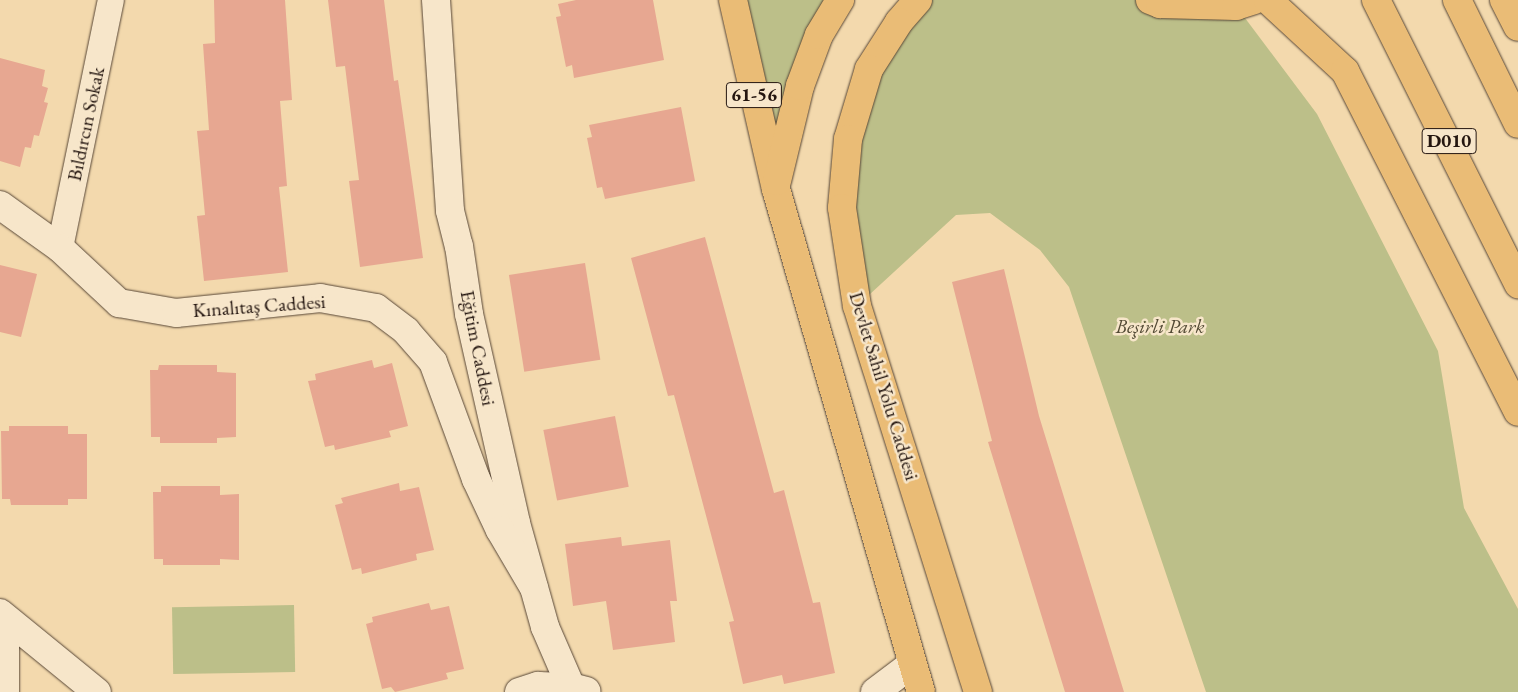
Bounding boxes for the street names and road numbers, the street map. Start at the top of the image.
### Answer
street label: Bıldırcın Sokak [62,65,110,183]
road number: 61-56 [725,78,783,112]
road number: D010 [1422,124,1476,158]
street label: Eğitim Caddesi [455,288,501,408]
street label: Kınalıtaş Caddesi [192,289,326,323]
street label: Devlet Sahil Yolu Caddesi [844,289,924,483]

